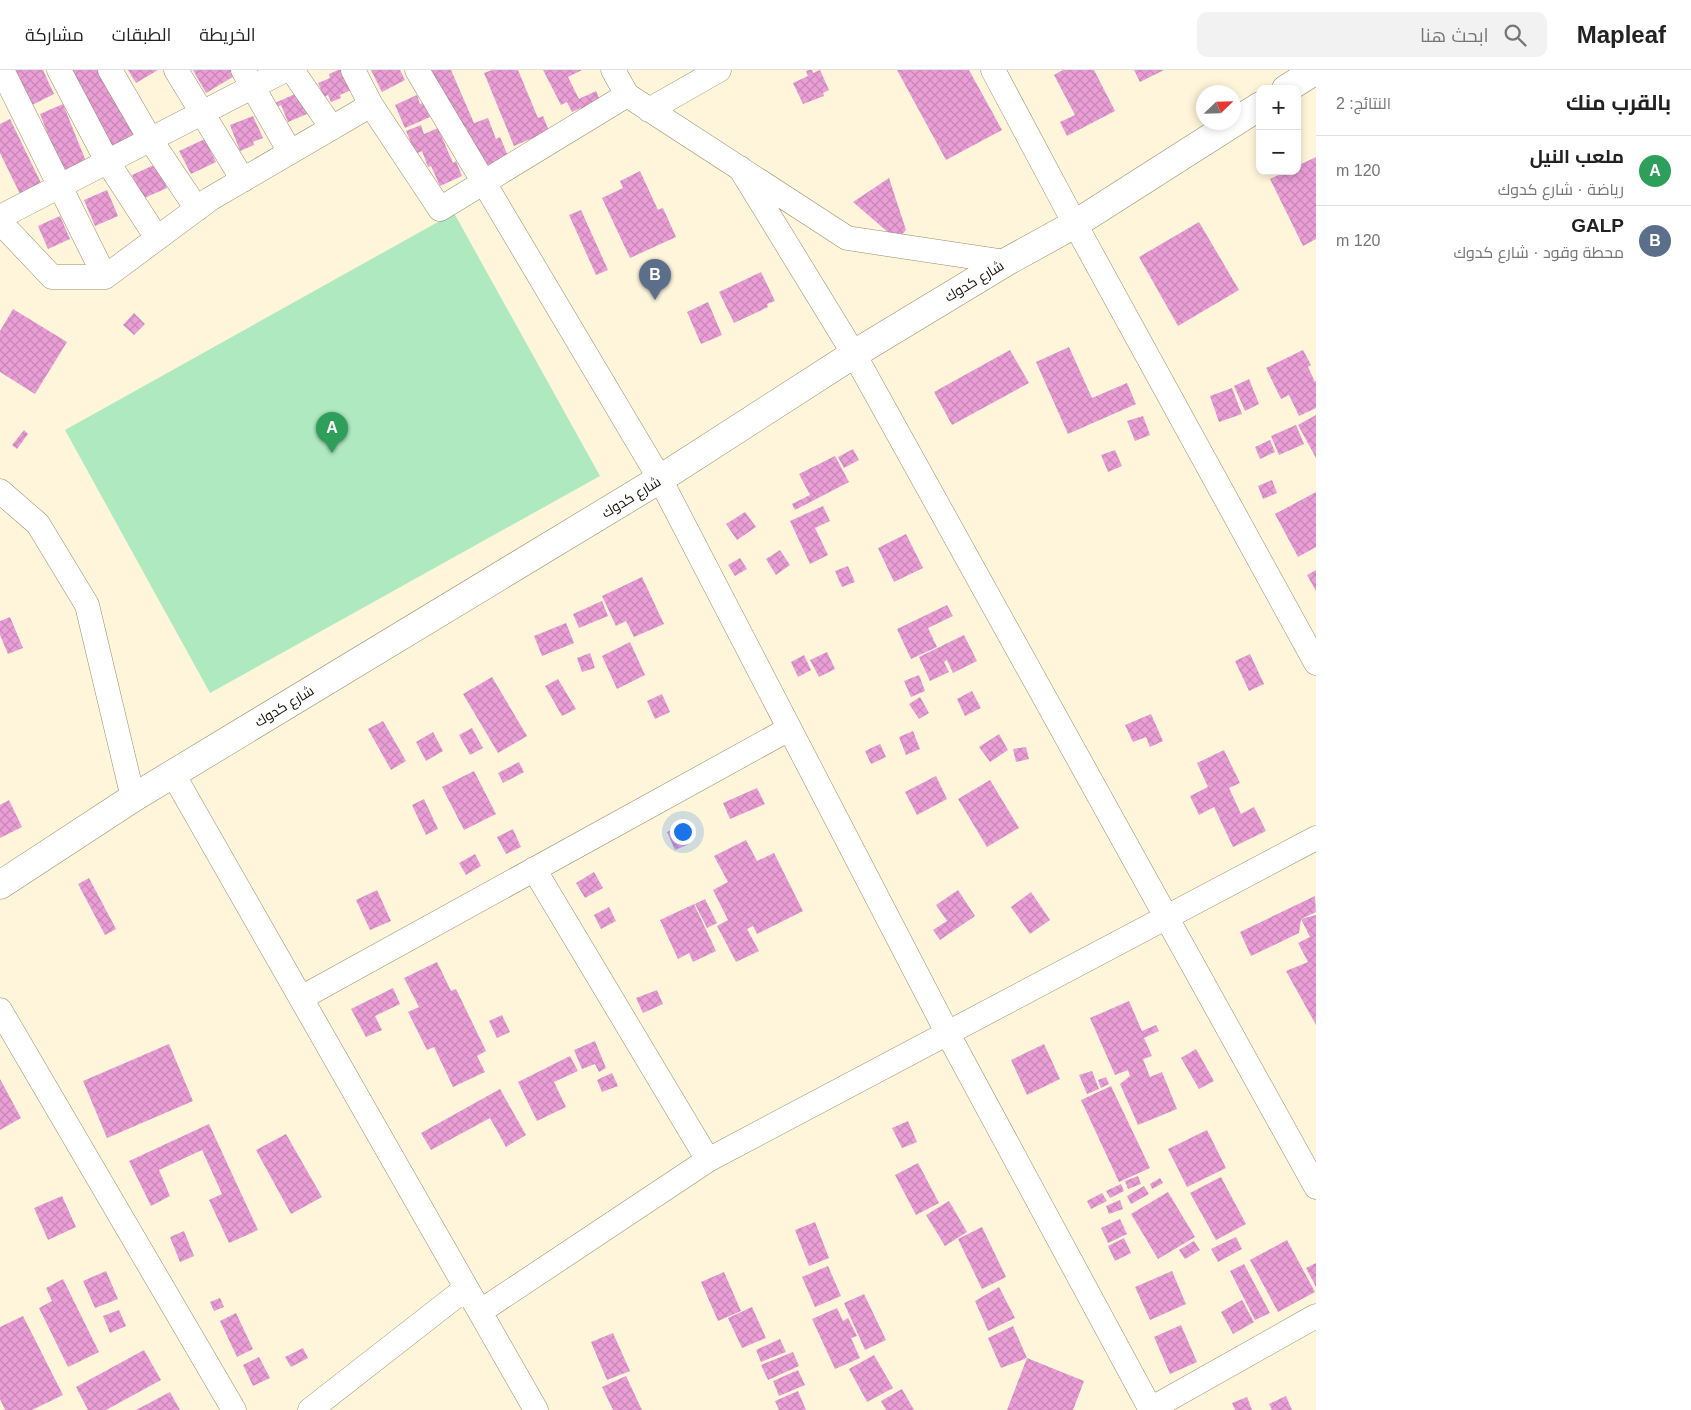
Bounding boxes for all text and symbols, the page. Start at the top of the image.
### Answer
search box [1197,12,1547,57]
icon: search [1501,21,1529,49]
text: Mapleaf [1577,21,1666,48]
text: مشاركة [25,25,84,45]
text: الطبقات [112,25,171,45]
text: الخريطة [199,25,256,45]
text: ابحث هنا [1420,25,1489,46]
north arrow [1196,85,1241,130]
map controls [1256,85,1301,175]
button: + [1256,85,1301,130]
text: بالقرب منك [1566,91,1671,114]
text: النتائج: 2 [1336,95,1391,112]
button: − [1256,130,1301,175]
text: ملعب النيل [1530,146,1624,167]
text: 120 m [1336,162,1380,179]
text: A [1649,162,1661,179]
text: رياضة · شارع كدوك [1498,181,1624,198]
text: GALP [1571,215,1624,236]
text: 120 m [1336,232,1380,249]
text: B [1649,232,1661,249]
text: محطة وقود · شارع كدوك [1454,244,1624,261]
street label: شارع كدوك [942,257,1007,306]
pin: B [639,259,671,300]
pin: A [316,412,348,453]
street label: شارع كدوك [599,473,664,522]
street label: شارع كدوك [252,682,317,731]
your location [670,819,696,845]

